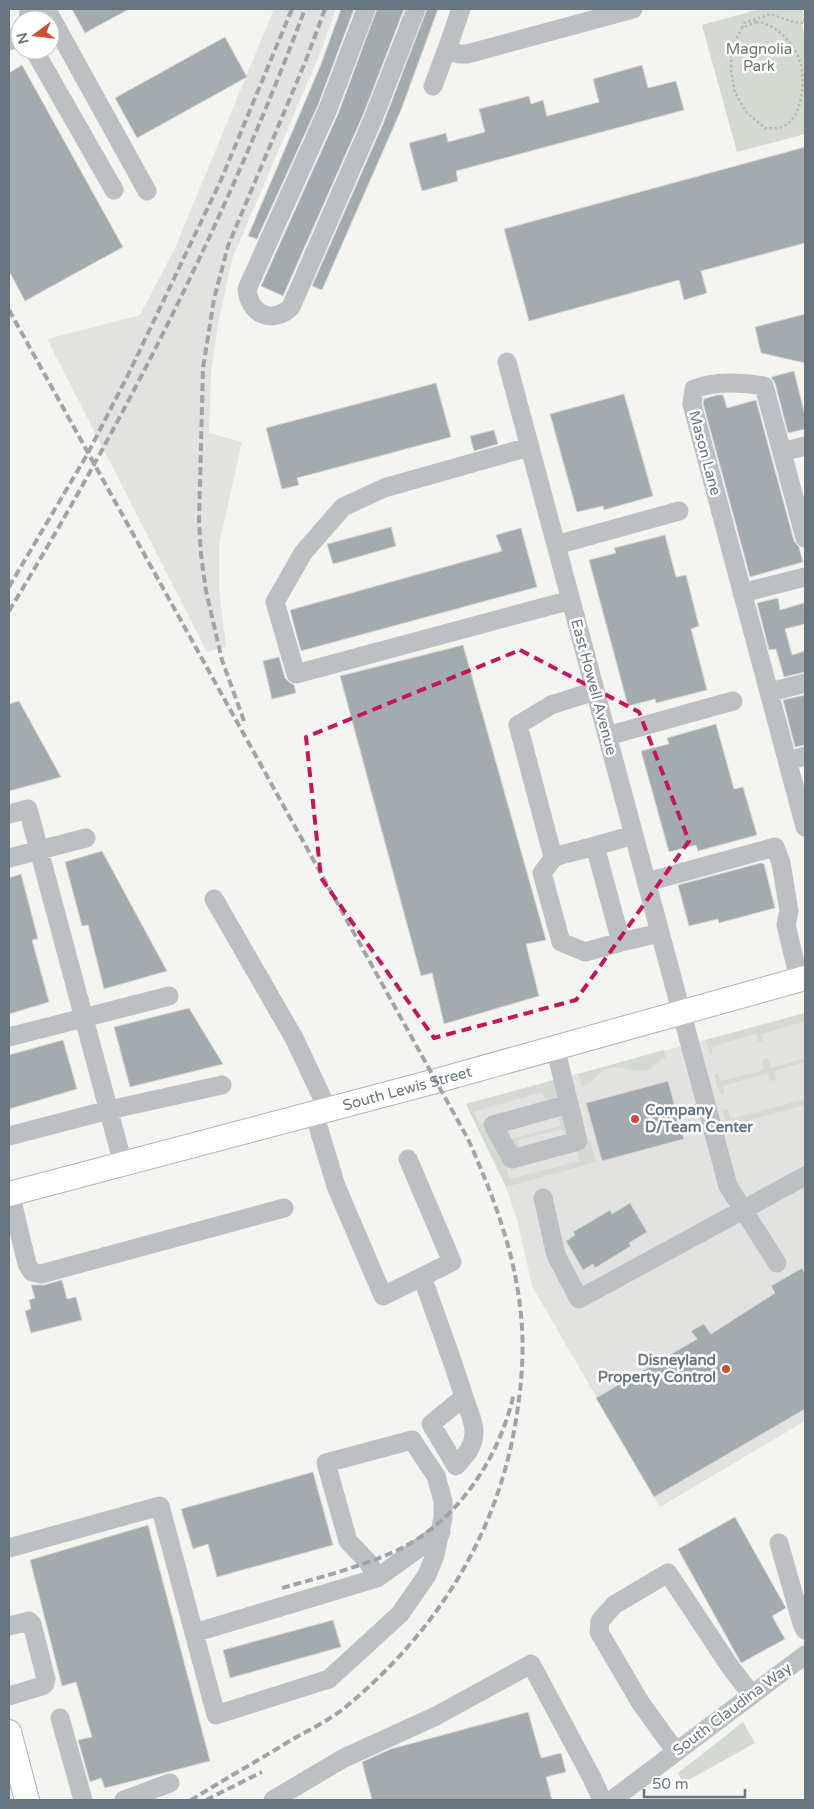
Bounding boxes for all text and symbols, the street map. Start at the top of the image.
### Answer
north arrow [10,10,60,60]
text: N [13,31,33,46]
park label: Magnolia Park [726,40,792,75]
street label: Mason Lane [685,409,725,497]
street label: East Howell Avenue [567,617,621,757]
street label: South Lewis Street [341,1062,474,1114]
place label: Company D/Team Center [645,1101,753,1136]
marker: Company D/Team Center [629,1113,641,1125]
place label: Disneyland Property Control [598,1351,716,1387]
marker: Disneyland Property Control [720,1363,732,1375]
street label: South Claudina Way [669,1659,795,1759]
scale bar [644,1766,745,1798]
text: 50 m [652,1775,689,1793]

